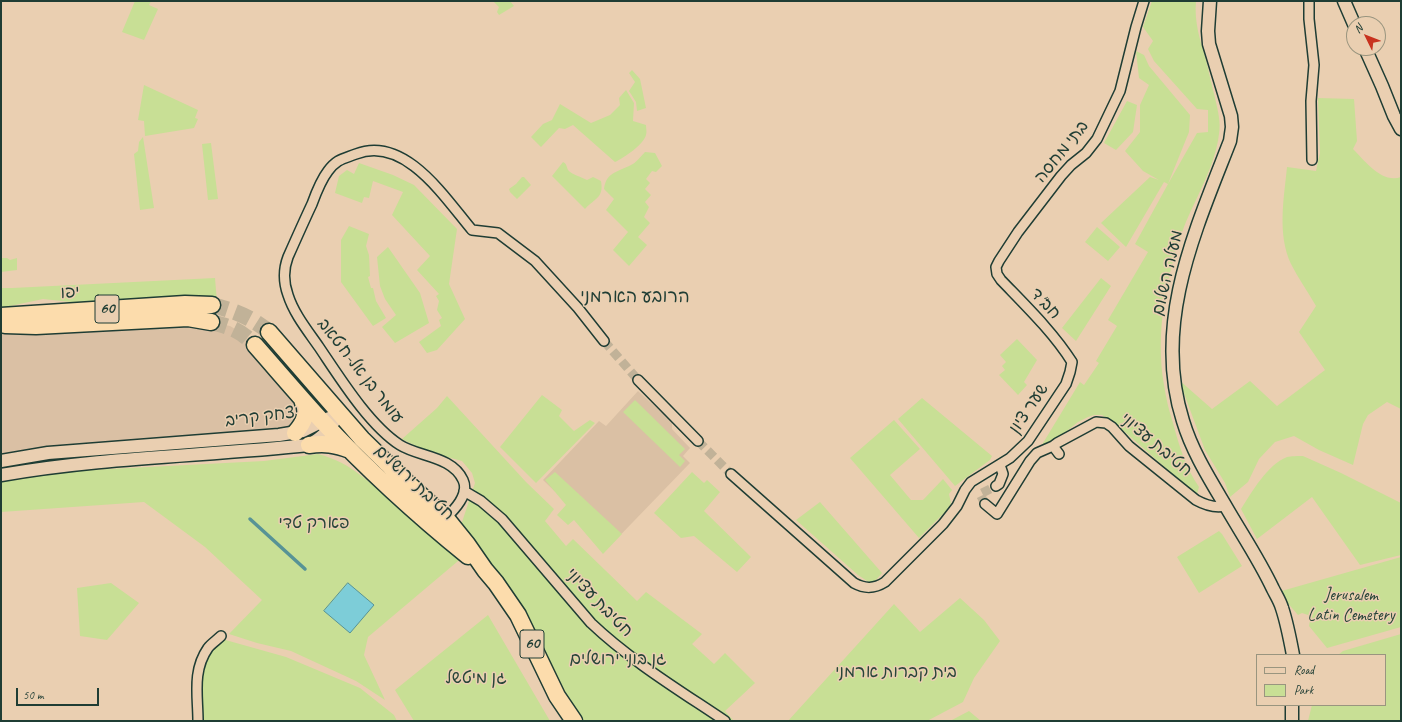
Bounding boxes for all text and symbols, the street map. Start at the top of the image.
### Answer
north arrow [1346,16,1386,56]
text: N [1351,21,1365,36]
street label: בתי מחסה [1031,117,1093,187]
street label: מעלה השלום [1148,228,1188,318]
street label: יפו [60,282,80,304]
street label: חב"ד [1025,284,1065,324]
district label: הרובע הארמני [580,286,690,308]
road number: 60 [95,295,119,323]
street label: עומר בן אל-ח'טאב [313,314,407,428]
street label: שער ציון [1005,380,1053,438]
street label: יצחק קריב [224,402,300,432]
street label: חטיבת עציוני [1116,409,1196,481]
street label: חטיבת ירושלים [370,441,458,525]
park label: פארק טדי [279,514,349,534]
street label: חטיבת עציוני [561,564,637,642]
park label: Jerusalem Latin Cemetery [1308,586,1394,626]
road number: 60 [520,630,544,658]
park label: גן בוני ירושלים [569,650,667,670]
legend [1256,654,1386,706]
text: Road [1294,662,1314,678]
park label: בית קברות ארמני [835,663,957,683]
park label: גן מיטשל [445,669,507,689]
scale bar [18,680,101,706]
text: Park [1294,682,1313,698]
text: 50 m [23,687,43,703]

